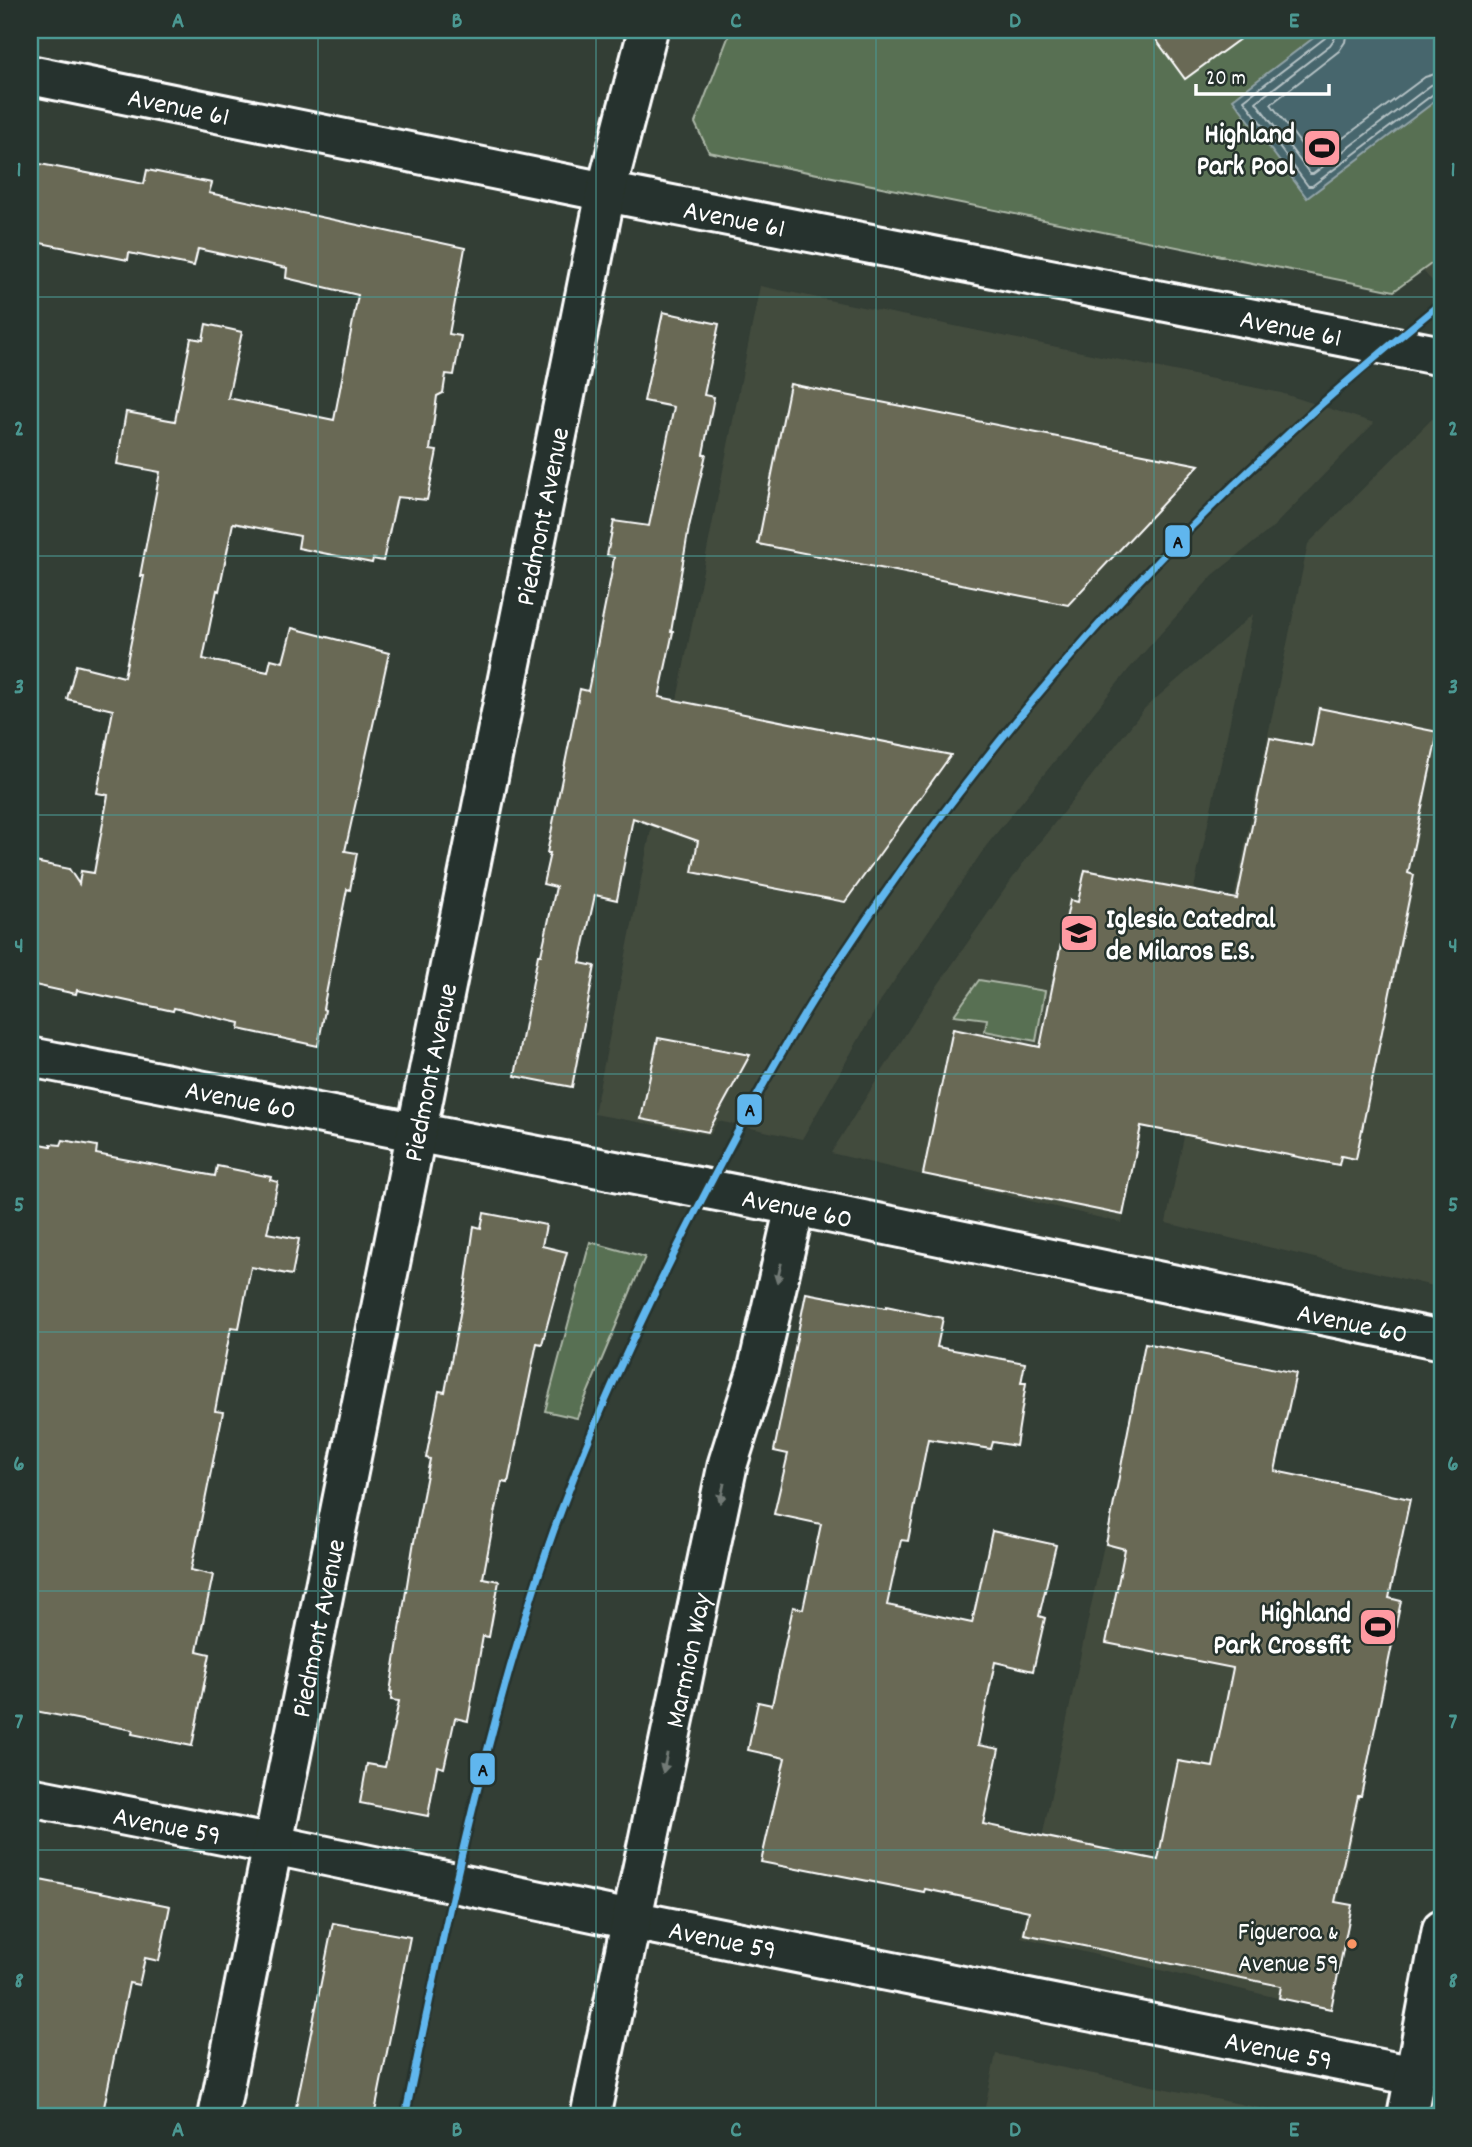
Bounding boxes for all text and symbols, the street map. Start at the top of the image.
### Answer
text: A [172,6,184,39]
text: B [452,6,463,39]
text: C [730,6,742,39]
text: D [1009,6,1021,39]
text: E [1289,6,1300,39]
scale bar [1196,52,1328,96]
text: 20 m [1206,65,1246,95]
street label: Avenue 61 [124,80,232,140]
place label: Highland Park Pool [1197,117,1295,189]
sports icon: Highland Park Pool [1301,127,1343,169]
text: 1 [16,155,22,188]
text: 1 [1450,155,1456,188]
street label: Avenue 61 [679,193,788,252]
street label: Avenue 61 [1236,302,1345,361]
text: 2 [14,414,24,447]
text: 2 [1448,414,1458,447]
street label: Piedmont Avenue [508,424,583,610]
line badge: A [1164,524,1191,558]
text: A [1173,531,1183,558]
text: 3 [14,672,24,705]
text: 3 [1448,672,1458,705]
place label: Iglesia Catedral de Milaros E.S. [1106,902,1276,974]
school or university icon: Iglesia Catedral de Milaros E.S. [1058,912,1100,954]
text: 4 [14,931,24,964]
text: 4 [1448,931,1458,964]
street label: Piedmont Avenue [396,980,471,1166]
street label: Avenue 60 [181,1073,299,1133]
line badge: A [736,1093,763,1126]
text: A [745,1099,755,1126]
street label: Avenue 60 [738,1181,855,1242]
text: 5 [14,1190,24,1223]
text: 5 [1448,1190,1458,1223]
one-way arrow [774,1262,785,1284]
street label: Avenue 60 [1293,1295,1411,1357]
text: 6 [13,1449,25,1482]
text: 6 [1447,1449,1459,1482]
one-way arrow [717,1482,728,1504]
street label: Piedmont Avenue [284,1536,359,1722]
street label: Marmion Way [658,1589,725,1732]
place label: Highland Park Crossfit [1213,1596,1352,1668]
sports icon: Highland Park Crossfit [1357,1606,1399,1648]
text: 7 [15,1707,24,1740]
text: 7 [1449,1707,1458,1740]
line badge: A [469,1752,496,1786]
one-way arrow [660,1752,671,1774]
text: A [478,1759,488,1786]
street label: Avenue 59 [109,1799,224,1859]
street label: Avenue 59 [664,1913,779,1973]
place label: Figueroa & Avenue 59 [1238,1915,1339,1984]
marker: Figueroa & Avenue 59 [1345,1937,1359,1951]
text: 8 [14,1966,24,1999]
text: 8 [1448,1966,1458,1999]
street label: Avenue 59 [1221,2024,1335,2084]
text: A [172,2115,184,2147]
text: B [452,2115,463,2147]
text: C [730,2115,742,2147]
text: D [1009,2115,1021,2147]
text: E [1289,2115,1300,2147]

